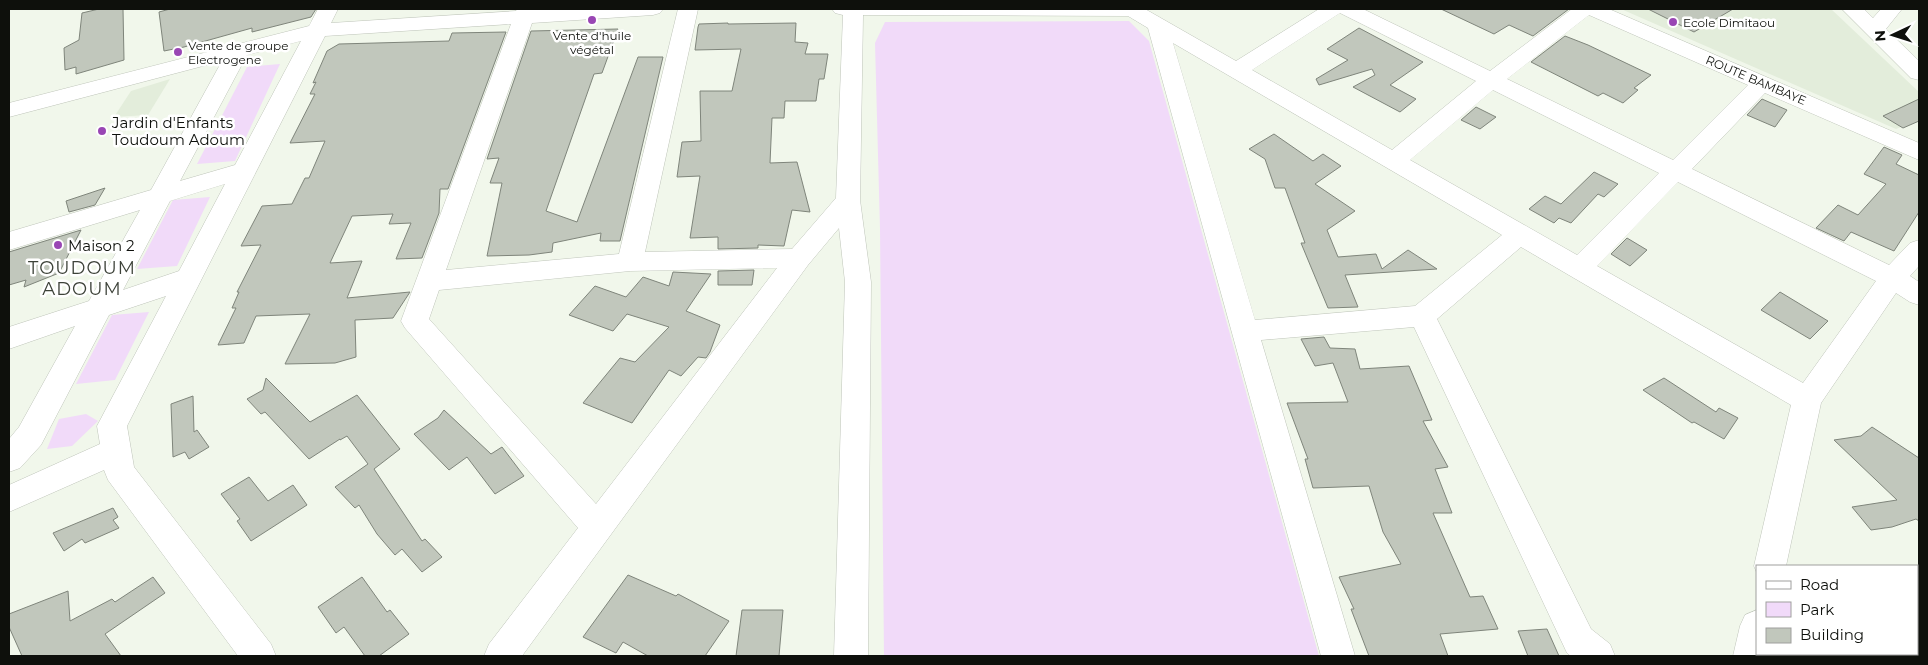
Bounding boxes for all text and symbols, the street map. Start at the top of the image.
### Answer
north arrow [1868,10,1918,60]
marker: Vente d'huile végétal [586,14,598,26]
place label: Ecole Dimitaou [1683,15,1775,30]
marker: Ecole Dimitaou [1667,16,1679,28]
place label: Vente d'huile végétal [553,28,631,57]
text: N [1871,30,1889,42]
place label: Vente de groupe Electrogene [188,38,289,67]
marker: Vente de groupe Electrogene [172,46,184,58]
street label: ROUTE BAMBAYE [1703,52,1809,108]
place label: Jardin d'Enfants Toudoum Adoum [111,113,245,149]
marker: Jardin d'Enfants Toudoum Adoum [96,125,108,137]
place label: Maison 2 [68,236,135,255]
marker: Maison 2 [52,239,64,251]
district label: TOUDOUM ADOUM [28,257,136,300]
legend [1756,565,1918,655]
text: Road [1800,575,1839,594]
text: Park [1800,600,1834,619]
text: Building [1800,625,1864,644]

